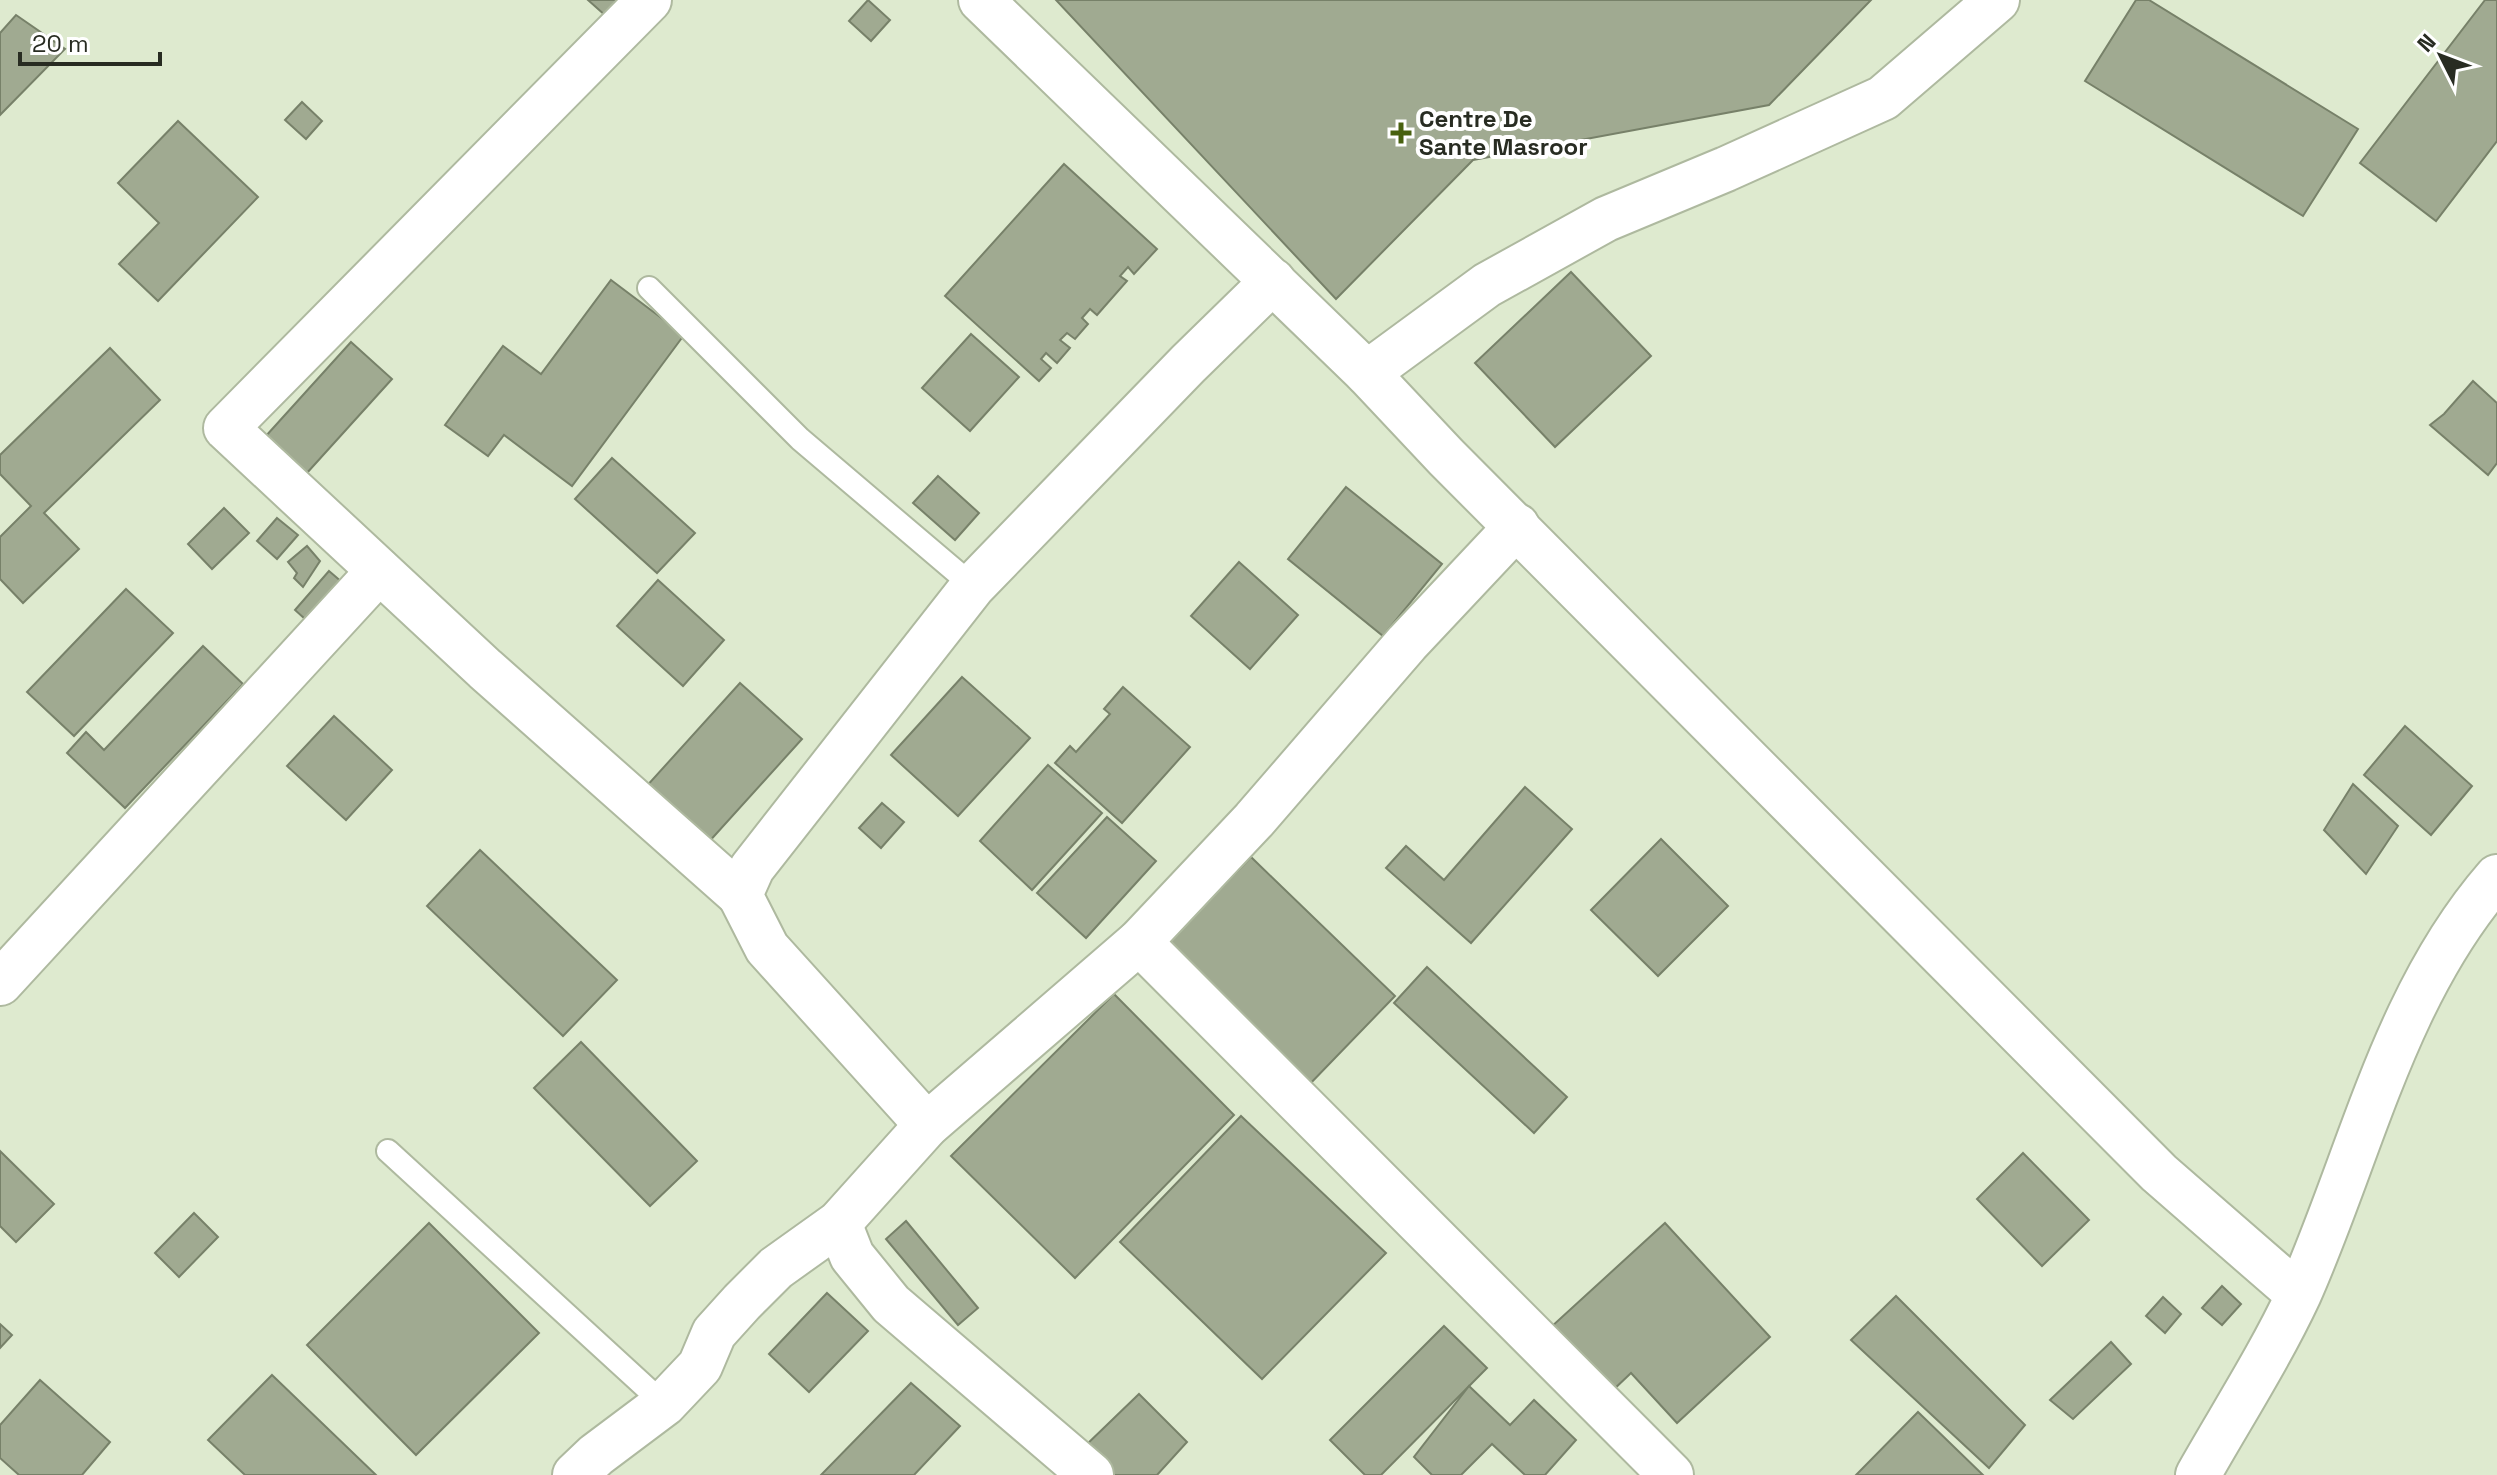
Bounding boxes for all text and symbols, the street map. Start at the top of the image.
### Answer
scale bar [20,16,160,66]
north arrow [2401,16,2481,96]
text: 20 m [32,28,89,59]
text: N [2411,28,2441,57]
place label: Centre De Sante Masroor [1419,103,1588,162]
marker: Centre De Sante Masroor [1390,122,1412,144]

